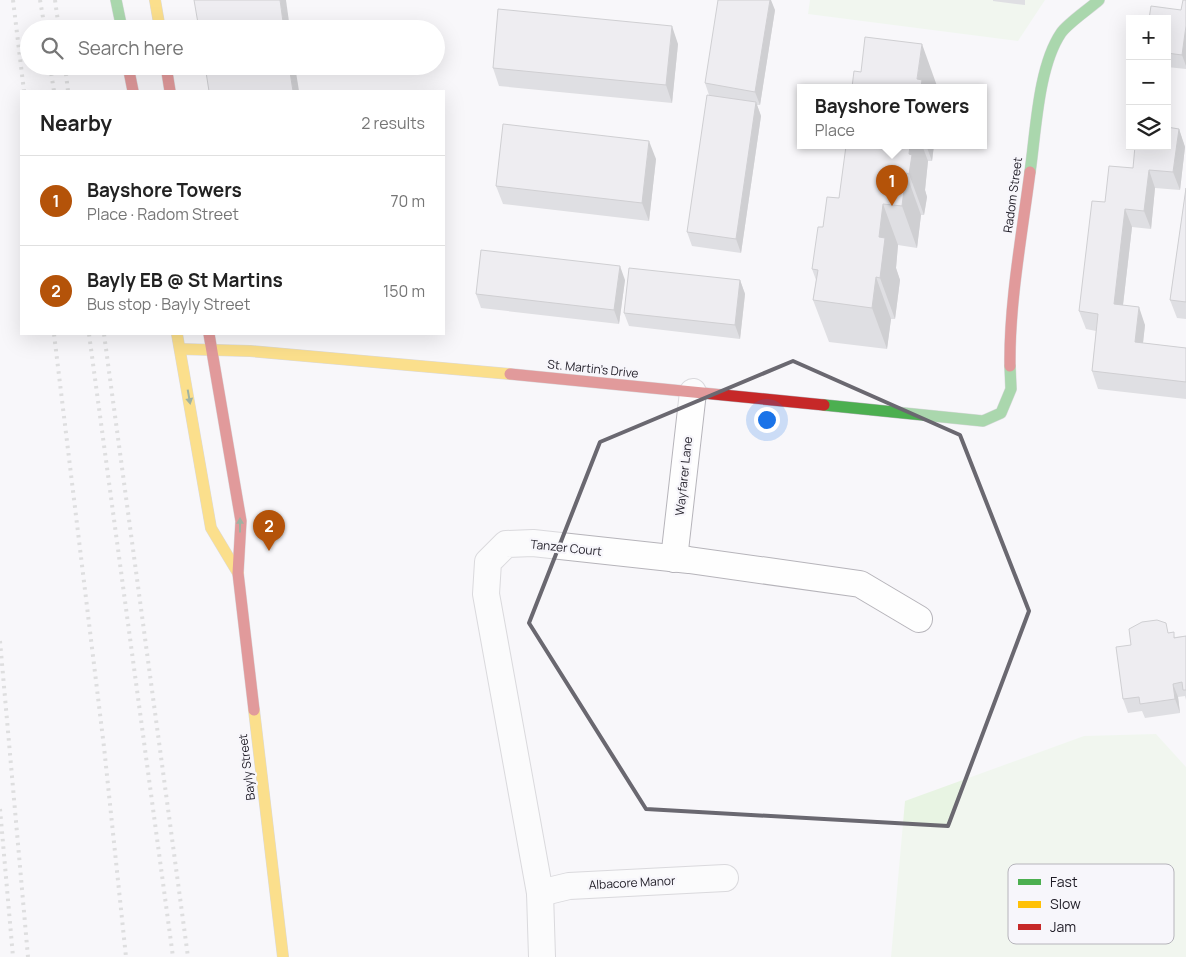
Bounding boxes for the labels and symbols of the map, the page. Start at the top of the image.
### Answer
street label: Radom Street [999,156,1026,234]
pin: 1 [876,165,908,206]
street label: St. Martin's Drive [547,355,639,382]
one-way arrow [185,389,193,405]
your location [754,407,780,433]
street label: Wayfarer Lane [671,436,696,516]
pin: 2 [253,510,285,551]
one-way arrow [236,516,244,532]
street label: Tanzer Court [530,535,603,560]
street label: Bayly Street [234,733,259,801]
legend [1008,864,1174,944]
street label: Albacore Manor [588,872,676,893]
text: Fast [1050,872,1078,891]
text: Slow [1050,894,1081,913]
text: Jam [1050,917,1076,936]

